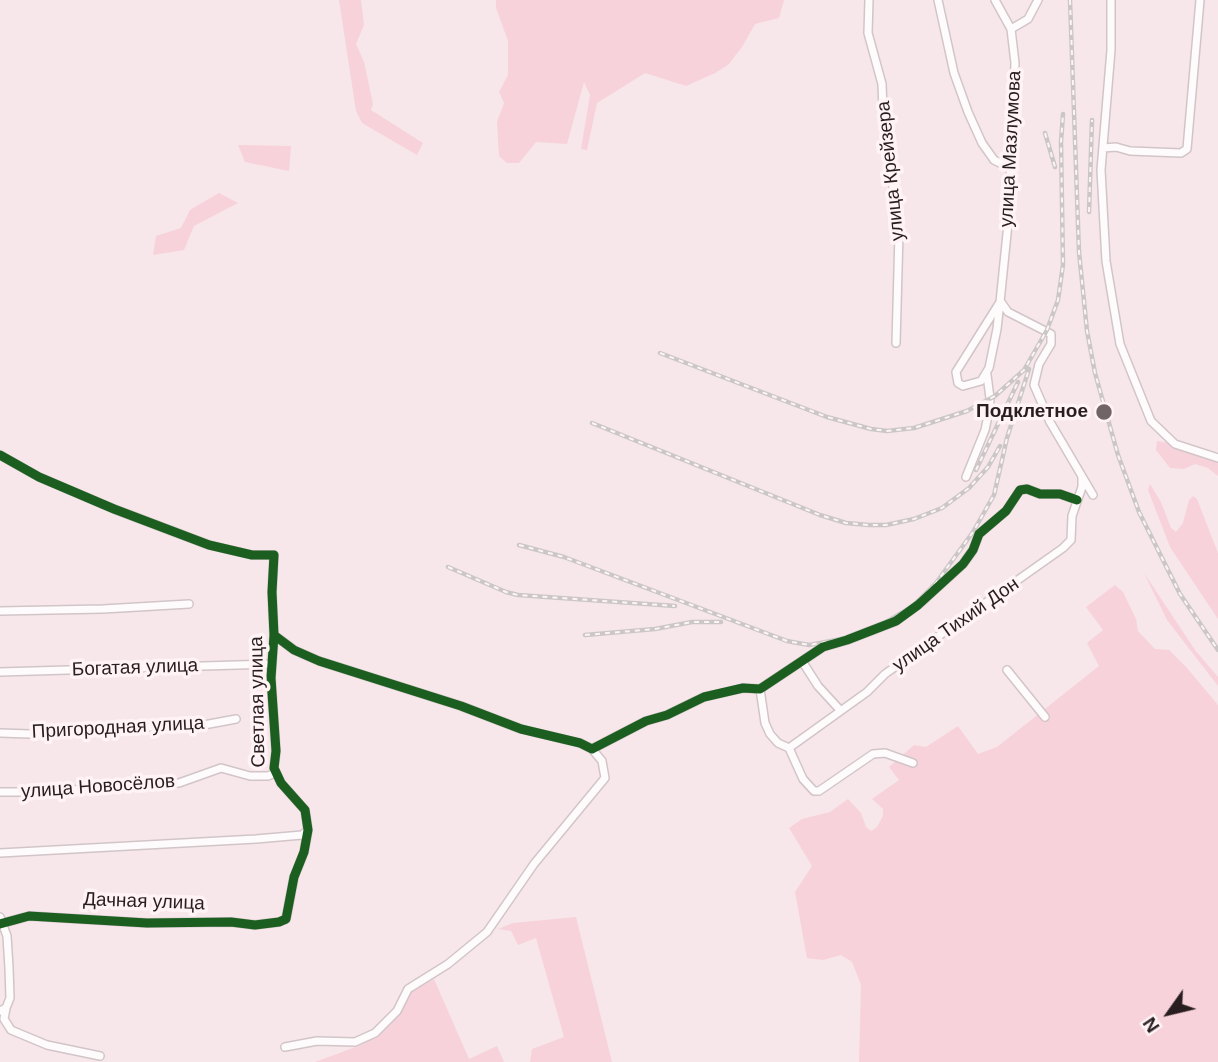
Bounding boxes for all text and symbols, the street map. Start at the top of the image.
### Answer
street label: улица Мазлумова [996,70,1026,228]
street label: улица Крейзера [872,100,910,242]
place label: Подклетное [976,401,1088,423]
marker: Подклетное [1094,402,1114,422]
street label: улица Тихий Дон [888,573,1024,677]
street label: Светлая улица [245,636,271,768]
street label: Богатая улица [71,654,199,682]
street label: Пригородная улица [31,712,205,744]
street label: улица Новосёлов [20,770,176,804]
street label: Дачная улица [83,888,205,916]
north arrow [1134,978,1204,1048]
text: N [1139,1013,1164,1037]

